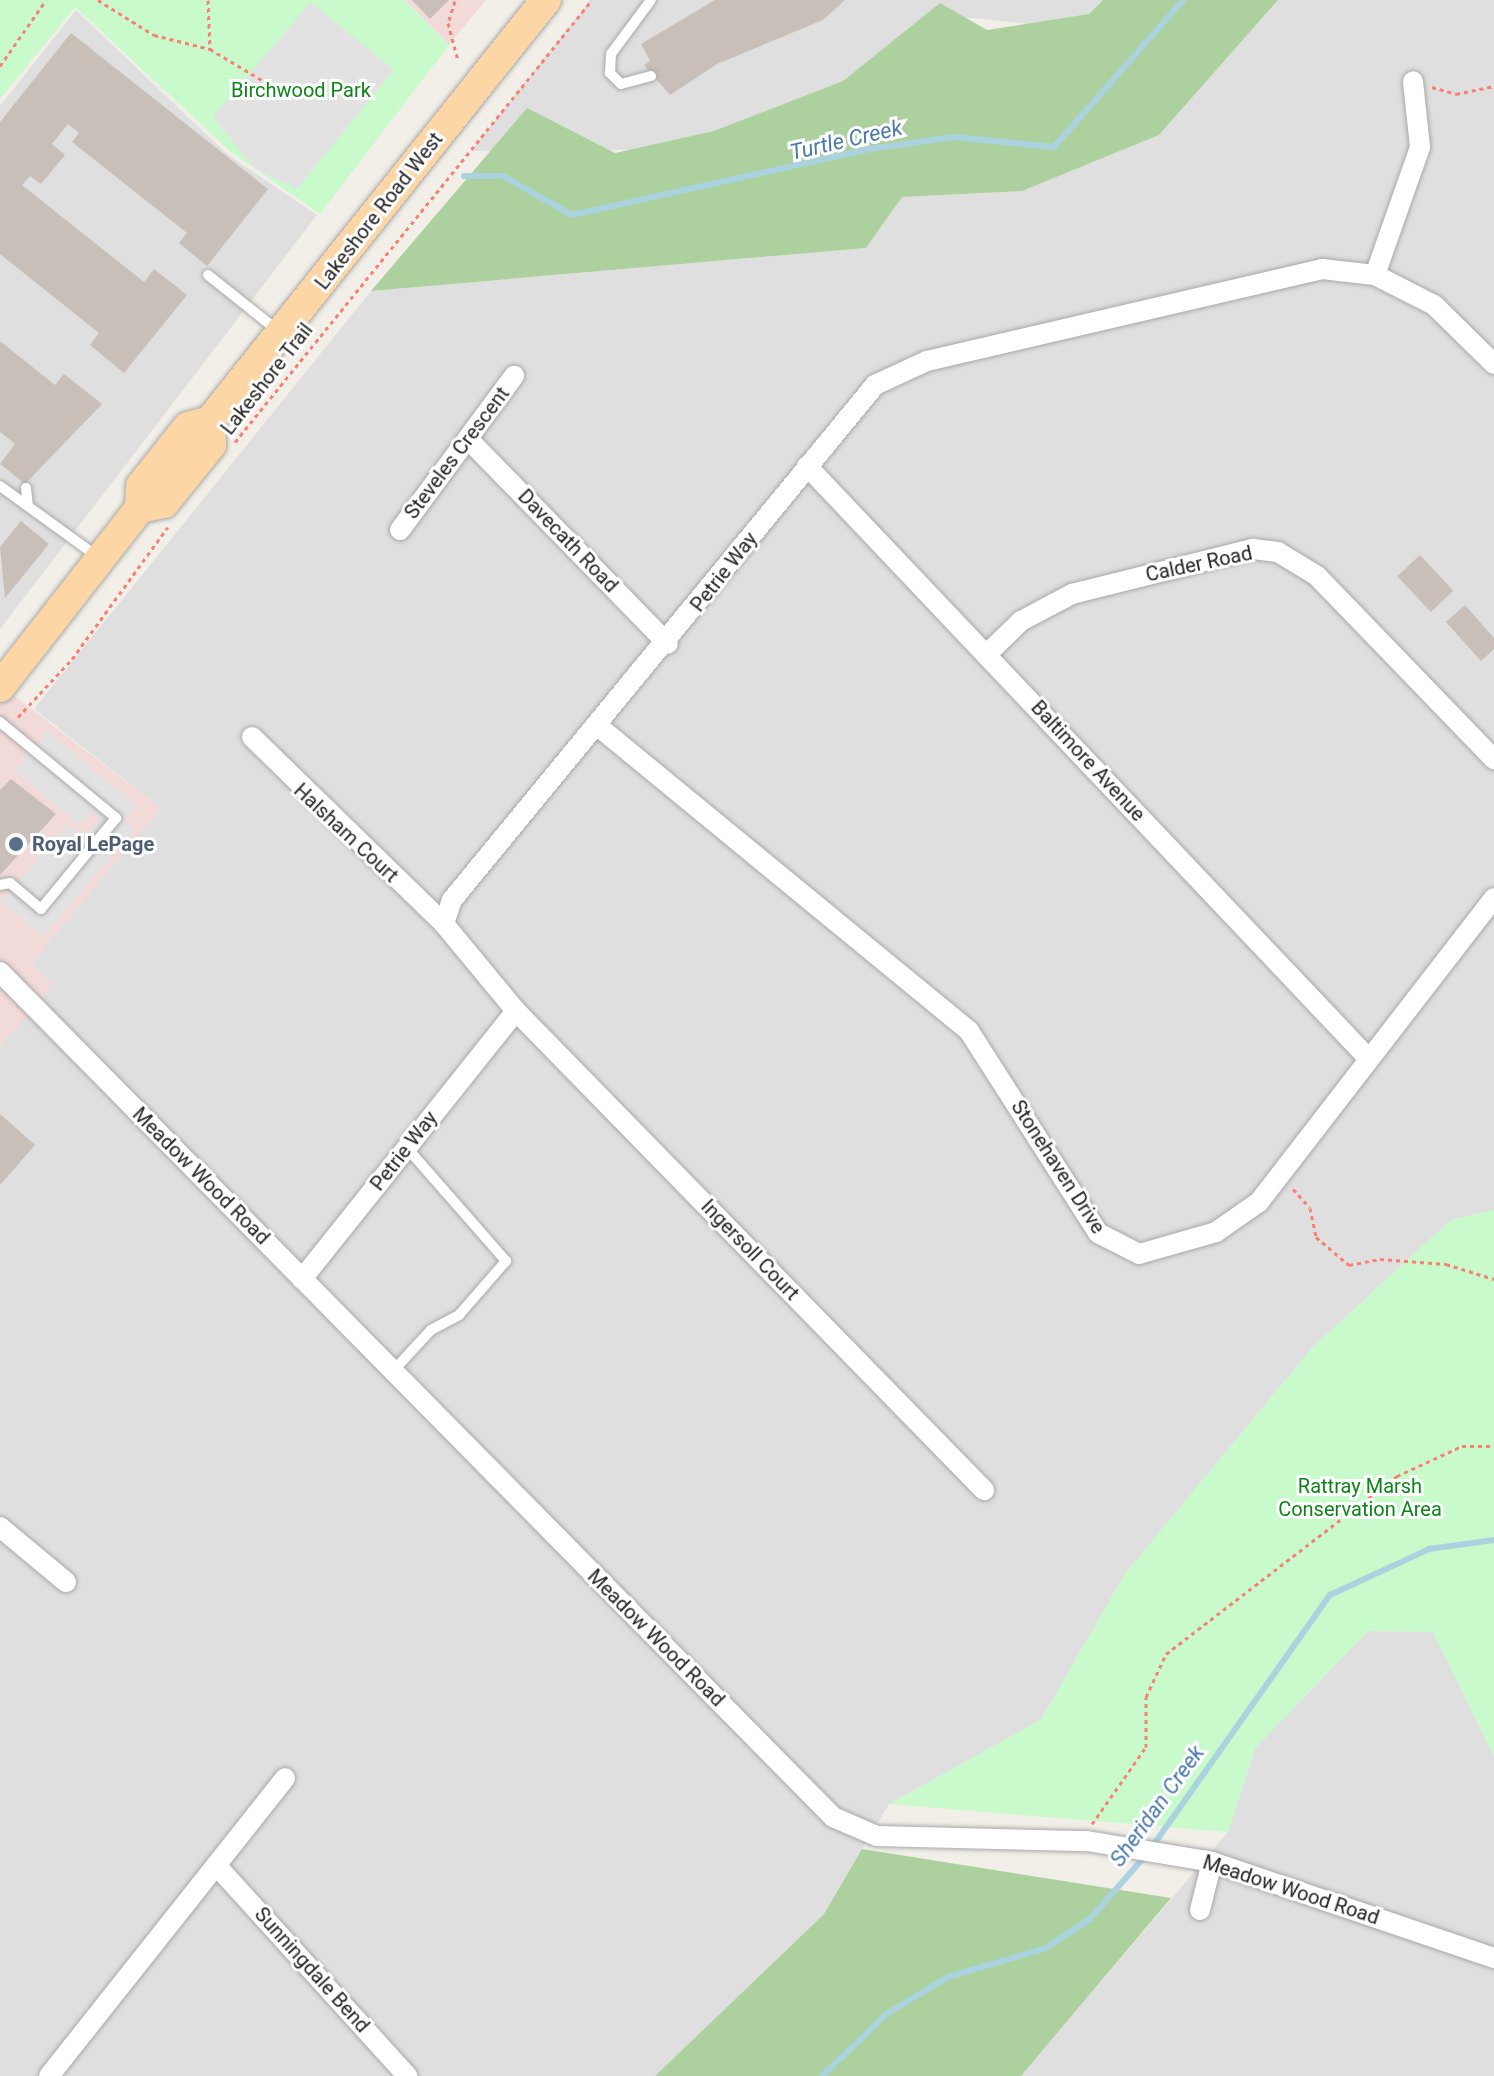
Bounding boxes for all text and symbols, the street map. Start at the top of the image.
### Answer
park label: Birchwood Park [231,78,371,102]
water label: Turtle Creek [787,114,905,166]
street label: Lakeshore Road West [310,128,448,294]
street label: Lakeshore Trail [216,318,318,440]
street label: Steveles Crescent [400,382,514,524]
street label: Davecath Road [513,485,623,597]
street label: Petrie Way [685,527,763,617]
street label: Calder Road [1144,541,1254,587]
street label: Baltimore Avenue [1026,696,1150,826]
street label: Halsham Court [289,779,403,887]
place label: Royal LePage [32,832,154,856]
marker: Royal LePage [7,835,25,853]
street label: Stonehaven Drive [1006,1096,1110,1238]
street label: Meadow Wood Road [127,1102,275,1250]
street label: Petrie Way [365,1106,443,1196]
street label: Ingersoll Court [696,1195,804,1305]
park label: Rattray Marsh Conservation Area [1278,1474,1442,1521]
street label: Meadow Wood Road [582,1564,730,1712]
water label: Sheridan Creek [1104,1740,1210,1872]
street label: Meadow Wood Road [1200,1850,1382,1930]
street label: Sunningdale Bend [250,1902,374,2038]

